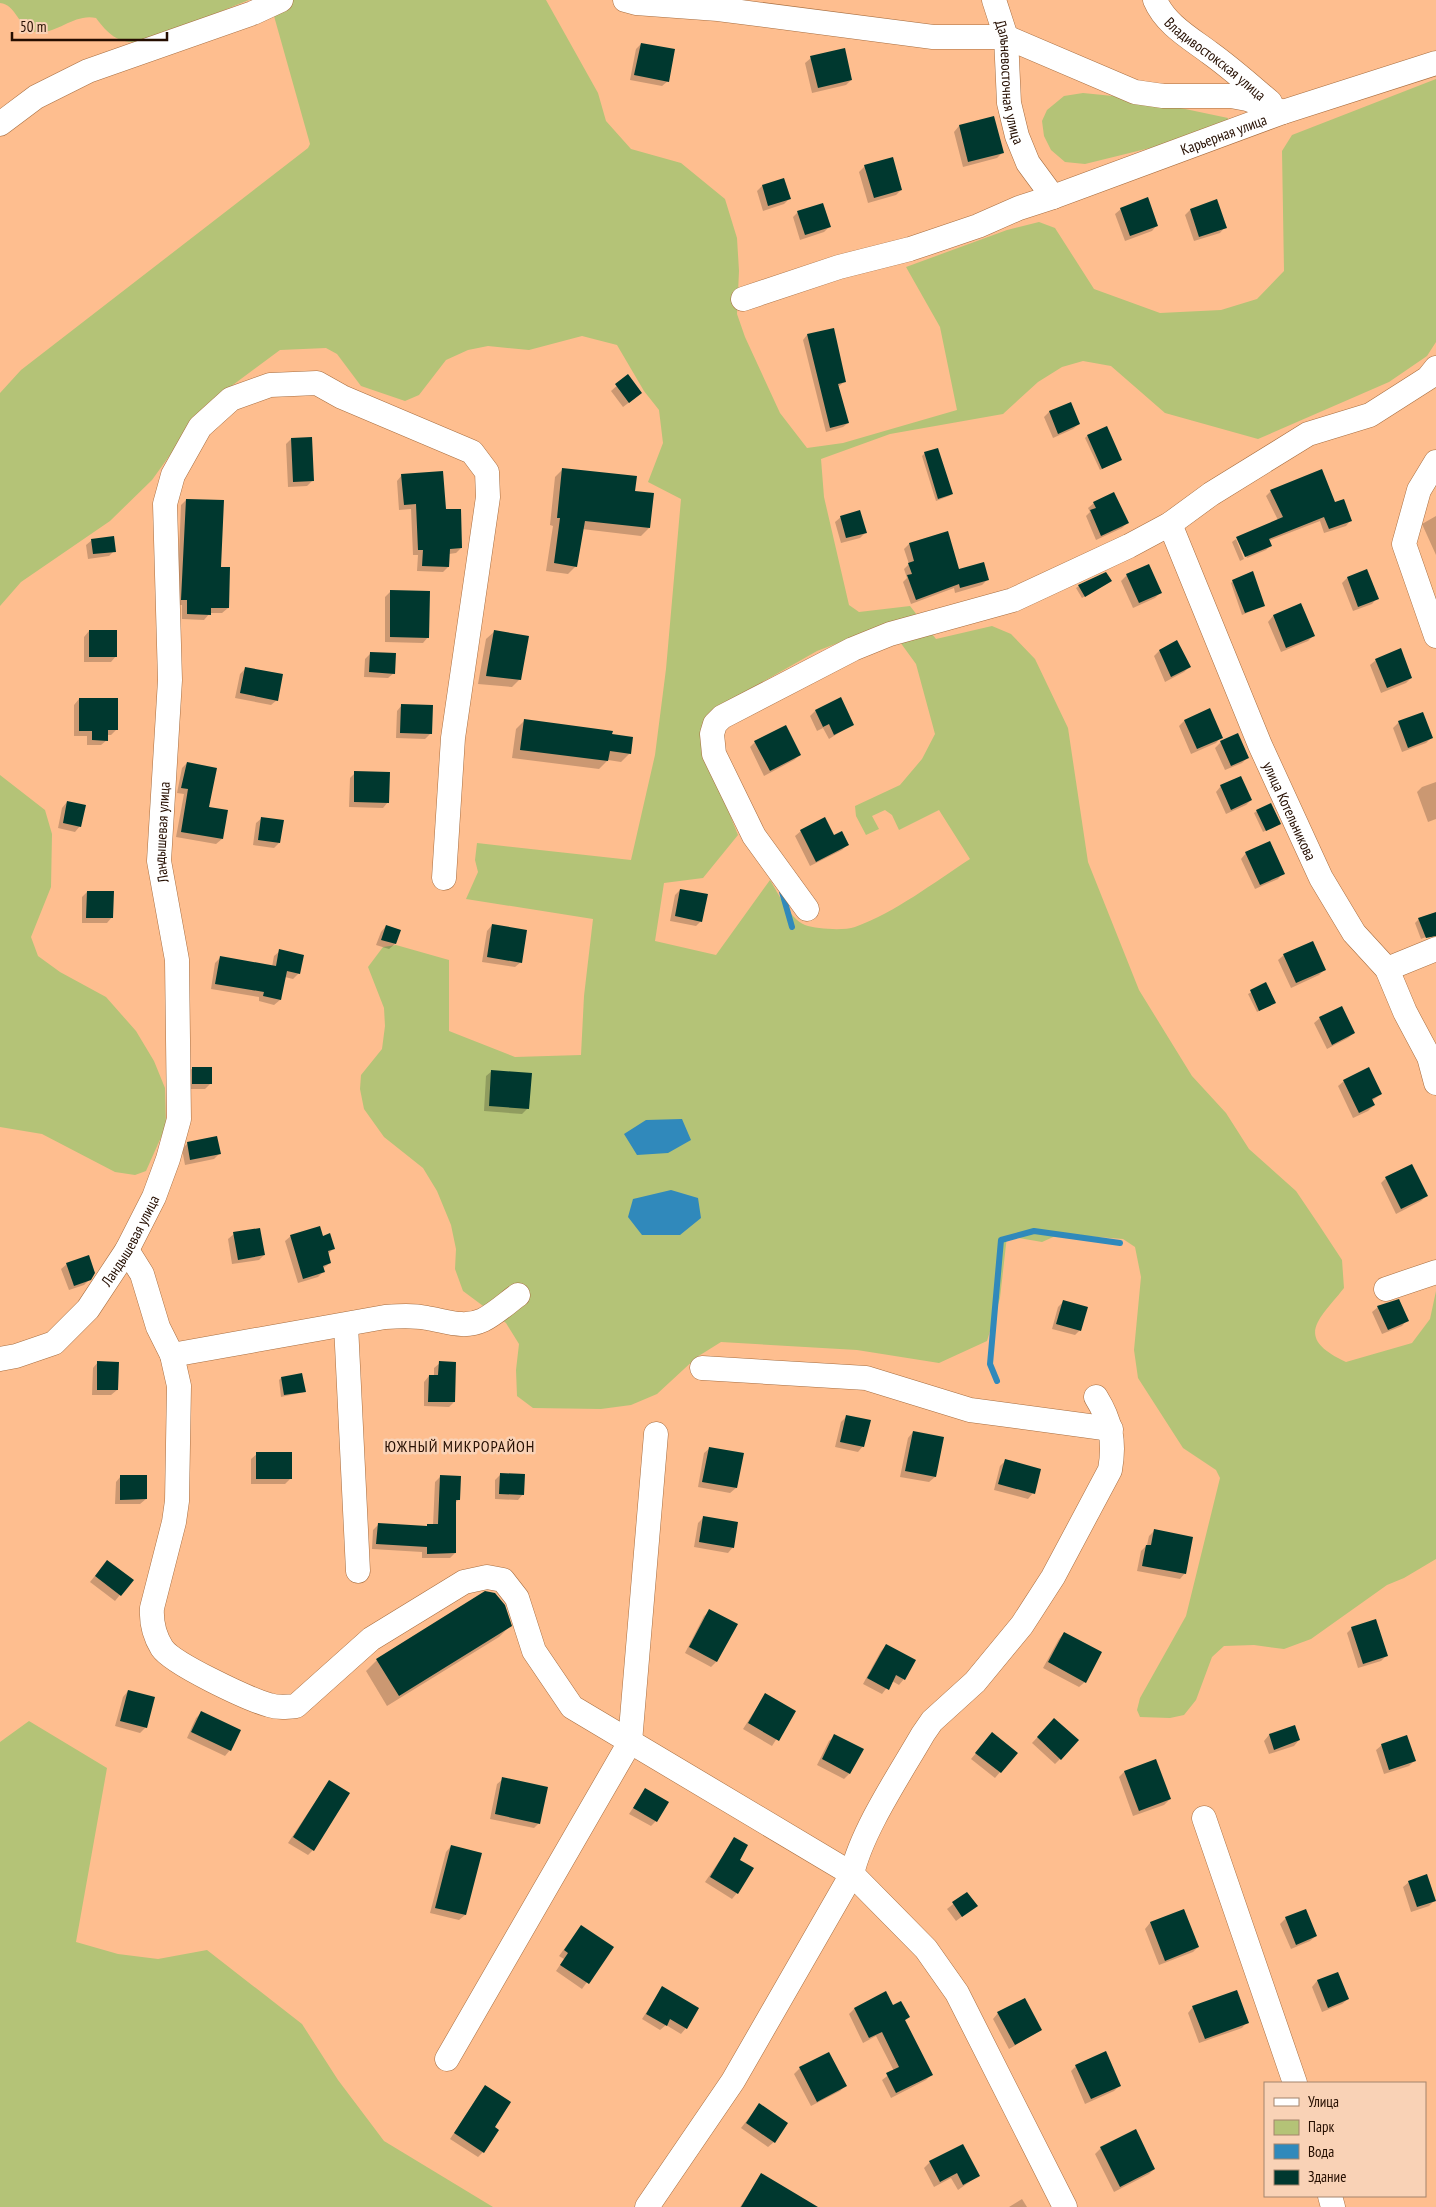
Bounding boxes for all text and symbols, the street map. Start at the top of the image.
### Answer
scale bar [12,10,168,42]
street label: Владивостокская улица [1161,13,1270,104]
text: 50 m [20,17,46,36]
street label: Дальневосточная улица [991,17,1029,147]
street label: Карьерная улица [1178,109,1269,159]
street label: улица Котельникова [1259,758,1321,863]
street label: Ландышевая улица [149,781,173,886]
street label: Ландышевая улица [96,1192,163,1290]
district label: ЮЖНЫЙ МИКРОРАЙОН [385,1436,535,1456]
legend [1264,2082,1426,2197]
text: Улица [1308,2092,1339,2111]
text: Парк [1308,2117,1334,2136]
text: Вода [1308,2142,1334,2161]
text: Здание [1308,2167,1346,2186]

